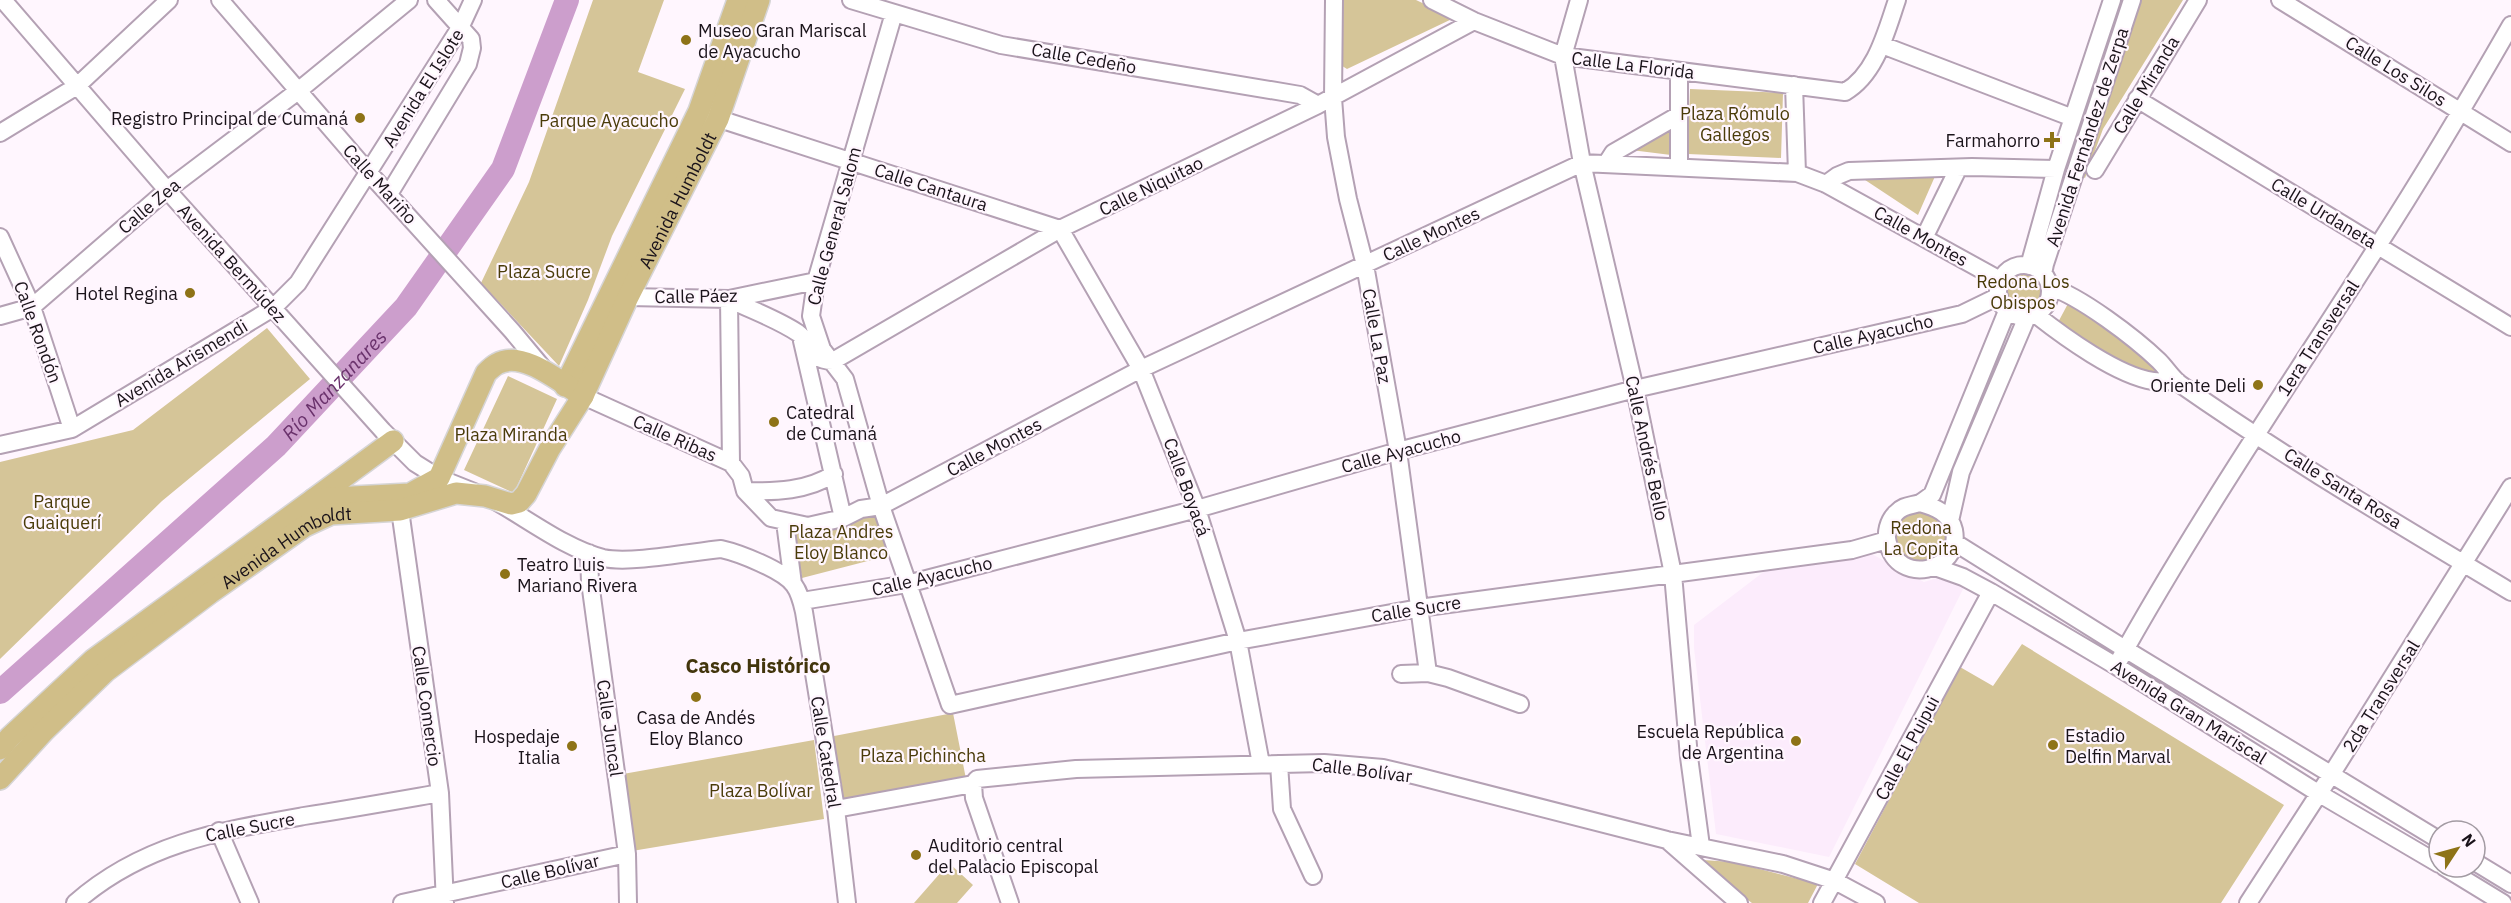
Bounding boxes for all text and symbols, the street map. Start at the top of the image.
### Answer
place label: Museo Gran Mariscal de Ayacucho [698,19,867,63]
street label: Avenida El Islote [377,24,469,152]
street label: Avenida Fernández de Zerpa [2041,24,2133,250]
street label: Calle Los Silos [2341,31,2451,111]
street label: Calle Miranda [2108,32,2184,138]
marker: Museo Gran Mariscal de Ayacucho [679,33,693,47]
street label: Calle Cedeño [1030,37,1138,79]
street label: Calle La Florida [1570,46,1696,84]
park label: Plaza Rómulo Gallegos [1680,102,1790,146]
place label: Registro Principal de Cumaná [111,107,348,130]
park label: Parque Ayacucho [539,109,679,132]
marker: Registro Principal de Cumaná [353,111,367,125]
street label: Avenida Humboldt [633,128,721,272]
place label: Farmahorro [1946,129,2040,152]
marker: Farmahorro [2045,133,2059,147]
street label: Calle Mariño [338,139,422,229]
street label: Calle General Salom [802,144,866,308]
street label: Calle Niquitao [1095,151,1207,221]
street label: Calle Cantaura [871,158,991,216]
street label: Calle Urdaneta [2267,172,2381,254]
street label: Calle Zea [113,173,185,239]
street label: Avenida Bermúdez [173,199,291,327]
street label: Calle Montes [1870,201,1972,271]
street label: Calle Montes [1379,202,1483,266]
park label: Plaza Sucre [497,260,591,283]
park label: Redona Los Obispos [1976,270,2070,314]
street label: 1era Transversal [2272,275,2364,400]
street label: Calle Rondón [9,278,67,386]
place label: Hotel Regina [75,282,178,305]
street label: Calle Páez [654,284,738,308]
marker: Hotel Regina [183,286,197,300]
street label: Calle La Paz [1357,287,1397,385]
street label: Calle Ayacucho [1811,309,1935,359]
street label: Avenida Arismendi [110,314,252,412]
water label: Río Manzanares [275,323,392,446]
street label: Calle Andrés Bello [1620,373,1674,523]
place label: Oriente Deli [2150,374,2246,397]
marker: Oriente Deli [2251,378,2265,392]
place label: Catedral de Cumaná [786,401,878,445]
street label: Calle Ribas [629,409,721,467]
street label: Calle Montes [942,412,1046,482]
marker: Catedral de Cumaná [767,415,781,429]
park label: Plaza Miranda [454,423,568,446]
street label: Calle Ayacucho [1339,424,1463,478]
street label: Calle Boyacá [1159,434,1216,540]
street label: Calle Santa Rosa [2280,443,2407,534]
park label: Parque Guaiquerí [23,490,102,534]
street label: Avenida Humboldt [216,501,352,593]
park label: Redona La Copita [1884,516,1959,560]
park label: Plaza Andres Eloy Blanco [789,520,894,564]
street label: Calle Ayacucho [870,551,994,601]
place label: Teatro Luis Mariano Rivera [517,553,638,597]
marker: Teatro Luis Mariano Rivera [498,567,512,581]
street label: Calle Sucre [1369,591,1463,627]
street label: 2da Transversal [2337,636,2425,756]
street label: Calle Comercio [407,644,447,768]
district label: Casco Histórico [685,652,831,679]
street label: Avenida Gran Mariscal [2107,655,2271,769]
street label: Calle Juncal [592,678,628,778]
marker: Casa de Andés Eloy Blanco [689,690,703,704]
street label: Calle El Puipui [1870,692,1944,804]
street label: Calle Catedral [806,694,846,810]
place label: Casa de Andés Eloy Blanco [637,706,755,750]
place label: Escuela República de Argentina [1637,720,1784,764]
place label: Estadio Delfin Marval [2065,724,2171,768]
place label: Hospedaje Italia [474,725,560,769]
marker: Escuela República de Argentina [1789,734,1803,748]
marker: Estadio Delfin Marval [2046,738,2060,752]
marker: Hospedaje Italia [565,739,579,753]
park label: Plaza Pichincha [860,744,986,767]
street label: Calle Bolívar [1311,752,1414,788]
park label: Plaza Bolívar [709,779,813,802]
street label: Calle Sucre [203,807,297,847]
north arrow [2427,819,2487,879]
text: N [2458,830,2481,851]
place label: Auditorio central del Palacio Episcopal [928,834,1098,878]
street label: Calle Bolívar [498,848,602,894]
marker: Auditorio central del Palacio Episcopal [909,848,923,862]

